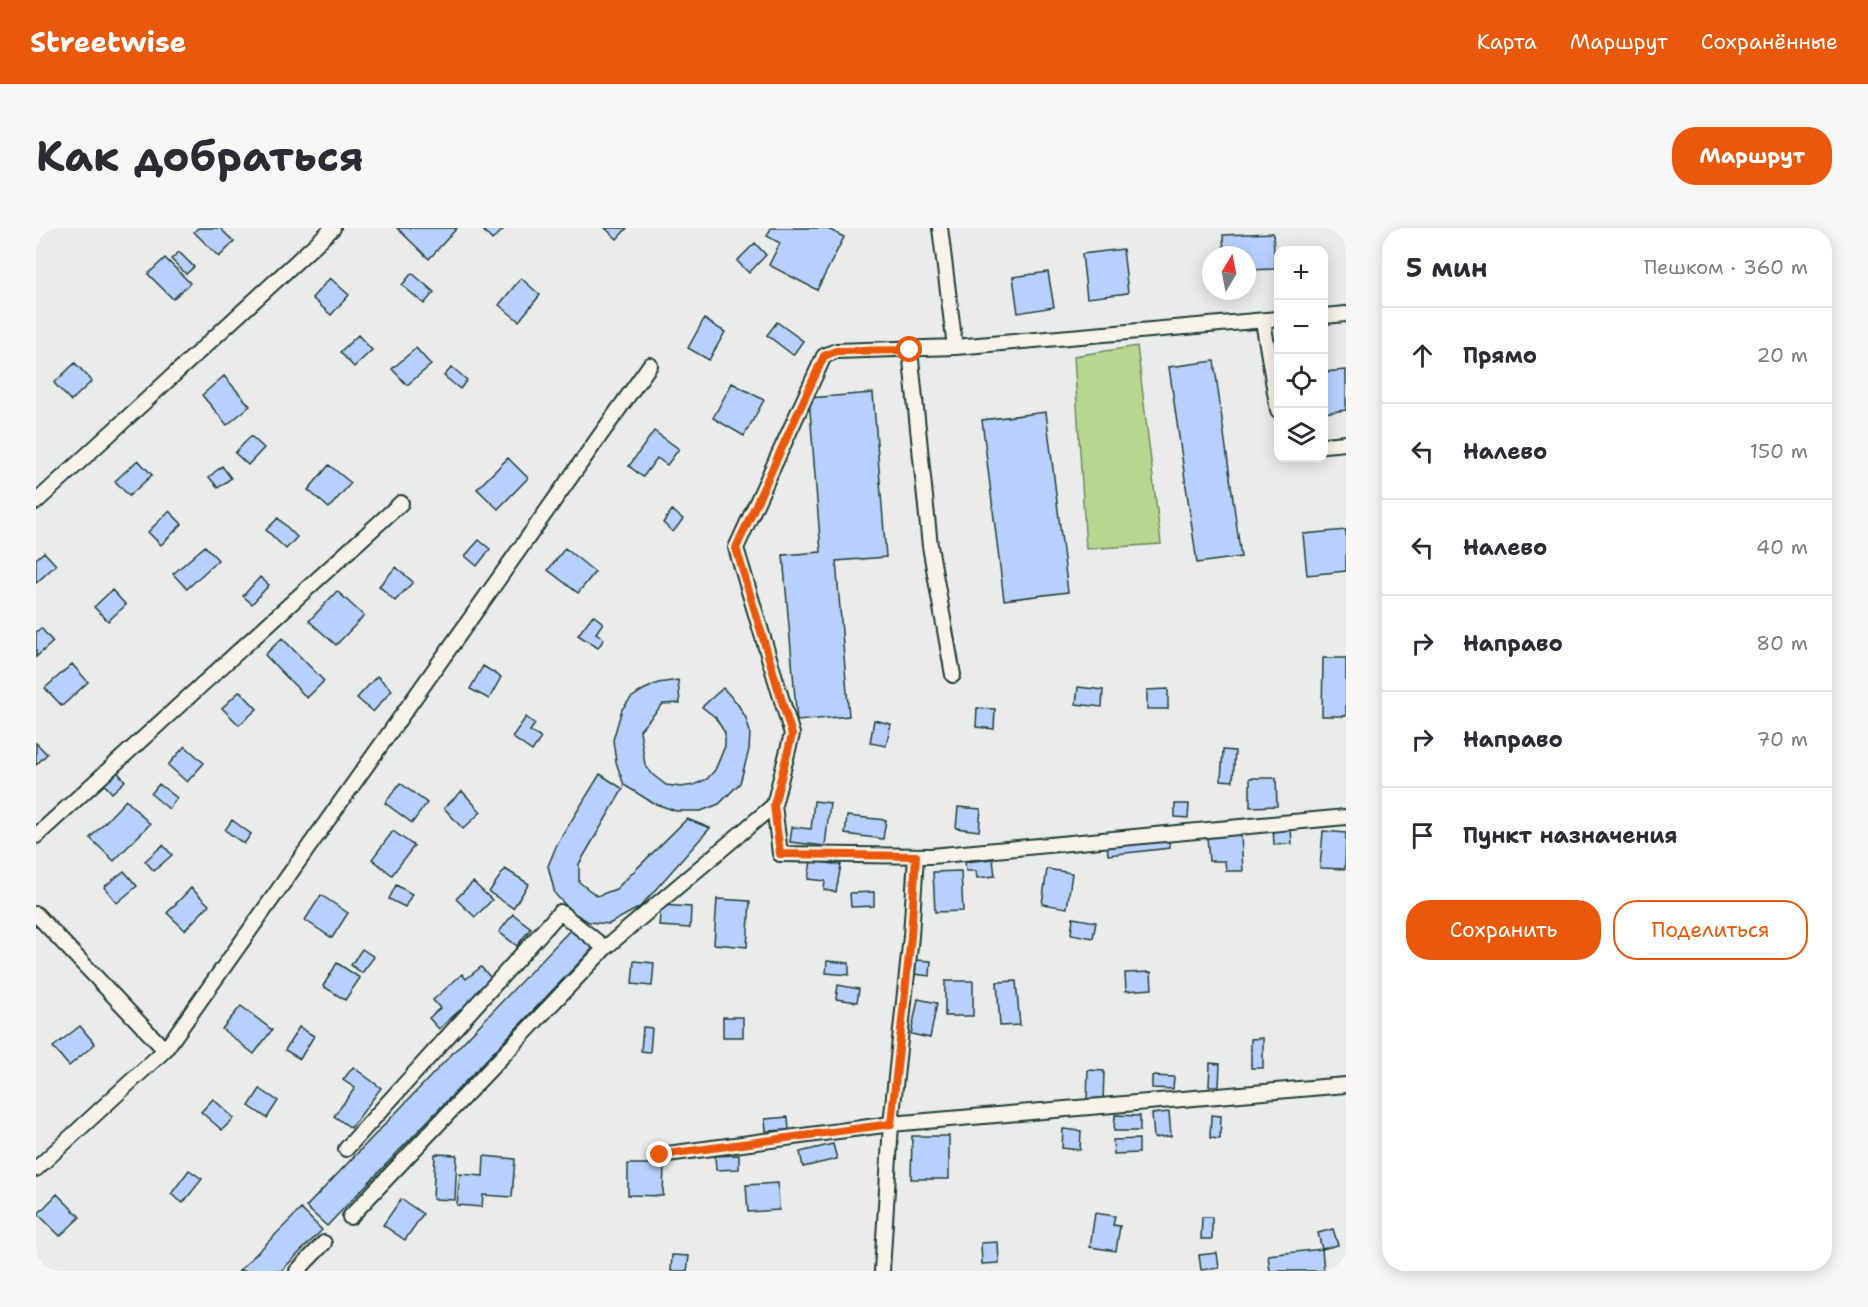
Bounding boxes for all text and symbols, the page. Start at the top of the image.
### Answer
text: Streetwise [30,23,186,61]
text: Карта [1477,28,1537,56]
text: Маршрут [1570,28,1668,56]
text: Сохранённые [1701,28,1838,56]
button: Маршрут [1672,127,1832,185]
text: Как добраться [36,128,364,184]
north arrow [1202,246,1256,300]
map controls [1274,246,1328,462]
button: + [1274,246,1328,300]
text: 5 мин [1406,250,1487,285]
text: Пешком · 360 m [1644,254,1808,280]
button: − [1274,300,1328,354]
route start [896,336,922,362]
icon: ahead [1406,339,1439,372]
text: Прямо [1463,341,1537,370]
text: 20 m [1757,342,1808,368]
button: locate [1274,354,1328,408]
button: layers [1274,408,1328,462]
icon: left [1406,435,1439,468]
text: Налево [1463,437,1547,466]
text: 150 m [1750,438,1808,464]
icon: left [1406,531,1439,564]
text: Налево [1463,533,1547,562]
text: 40 m [1756,534,1808,560]
icon: right [1406,627,1439,660]
text: Направо [1463,629,1563,658]
text: 80 m [1756,630,1808,656]
icon: right [1406,723,1439,756]
text: Направо [1463,725,1563,754]
text: 70 m [1756,726,1808,752]
icon: arrive [1406,819,1439,852]
text: Пункт назначения [1463,821,1677,850]
button: Сохранить [1406,900,1601,960]
button: Поделиться [1613,900,1808,960]
route end [646,1141,672,1167]

